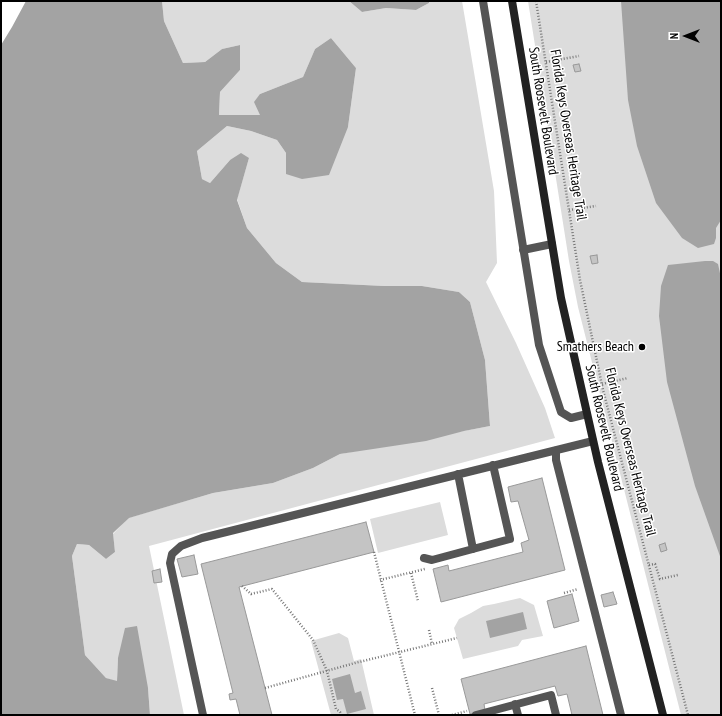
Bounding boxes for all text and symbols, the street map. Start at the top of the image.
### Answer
north arrow [666,16,706,56]
text: N [667,33,681,39]
street label: South Roosevelt Boulevard [525,46,561,176]
street label: Florida Keys Overseas Heritage Trail [546,48,590,222]
place label: Smathers Beach [557,339,634,355]
marker: Smathers Beach [637,342,647,352]
street label: South Roosevelt Boulevard [581,363,627,493]
street label: Florida Keys Overseas Heritage Trail [601,366,659,538]

